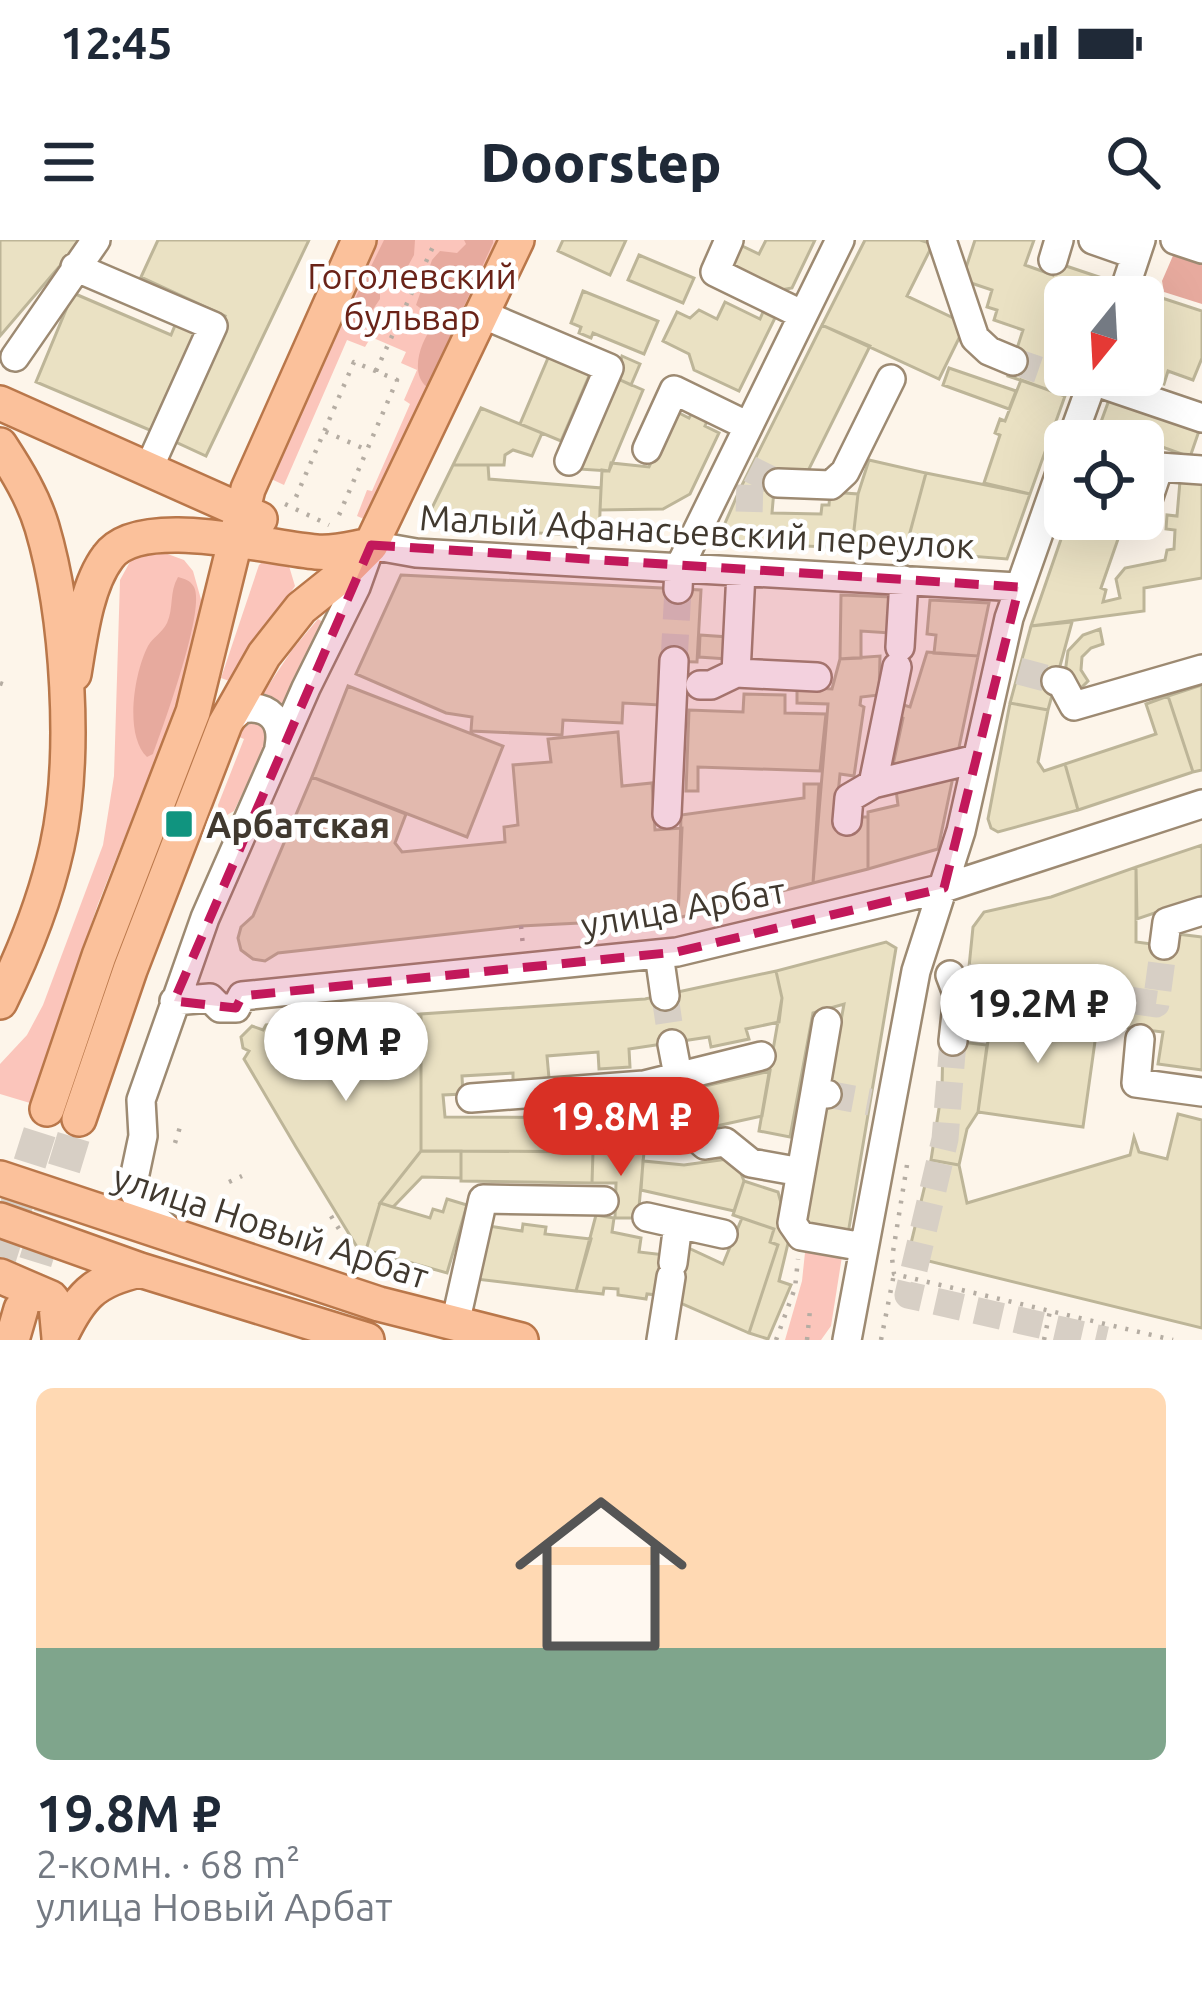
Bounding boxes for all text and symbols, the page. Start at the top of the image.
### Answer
text: 12:45 [60,17,173,68]
icon: menu [36,129,102,195]
icon: search [1100,129,1166,195]
text: Doorstep [480,132,722,192]
park label: Гоголевский бульвар [307,255,517,337]
north arrow [1044,276,1164,396]
map controls [1044,276,1164,540]
button: locate [1044,420,1164,540]
street label: Малый Афанасьевский переулок [418,496,976,566]
place label: Арбатская [206,804,390,845]
marker: Арбатская [163,808,195,840]
street label: улица Арбат [578,869,788,945]
pin: 19.2M ₽ [927,964,1149,1066]
text: 19.2M ₽ [967,981,1109,1024]
pin: 19M ₽ [262,1002,430,1104]
text: 19M ₽ [291,1019,401,1062]
pin: 19.8M ₽ [510,1077,732,1179]
text: 19.8M ₽ [550,1094,692,1137]
street label: улица Новый Арбат [108,1156,434,1296]
icon: home [493,1466,709,1682]
text: 19.8M ₽ [36,1784,221,1842]
text: 2-комн. · 68 m² [36,1842,300,1885]
text: улица Новый Арбат [36,1885,393,1928]

